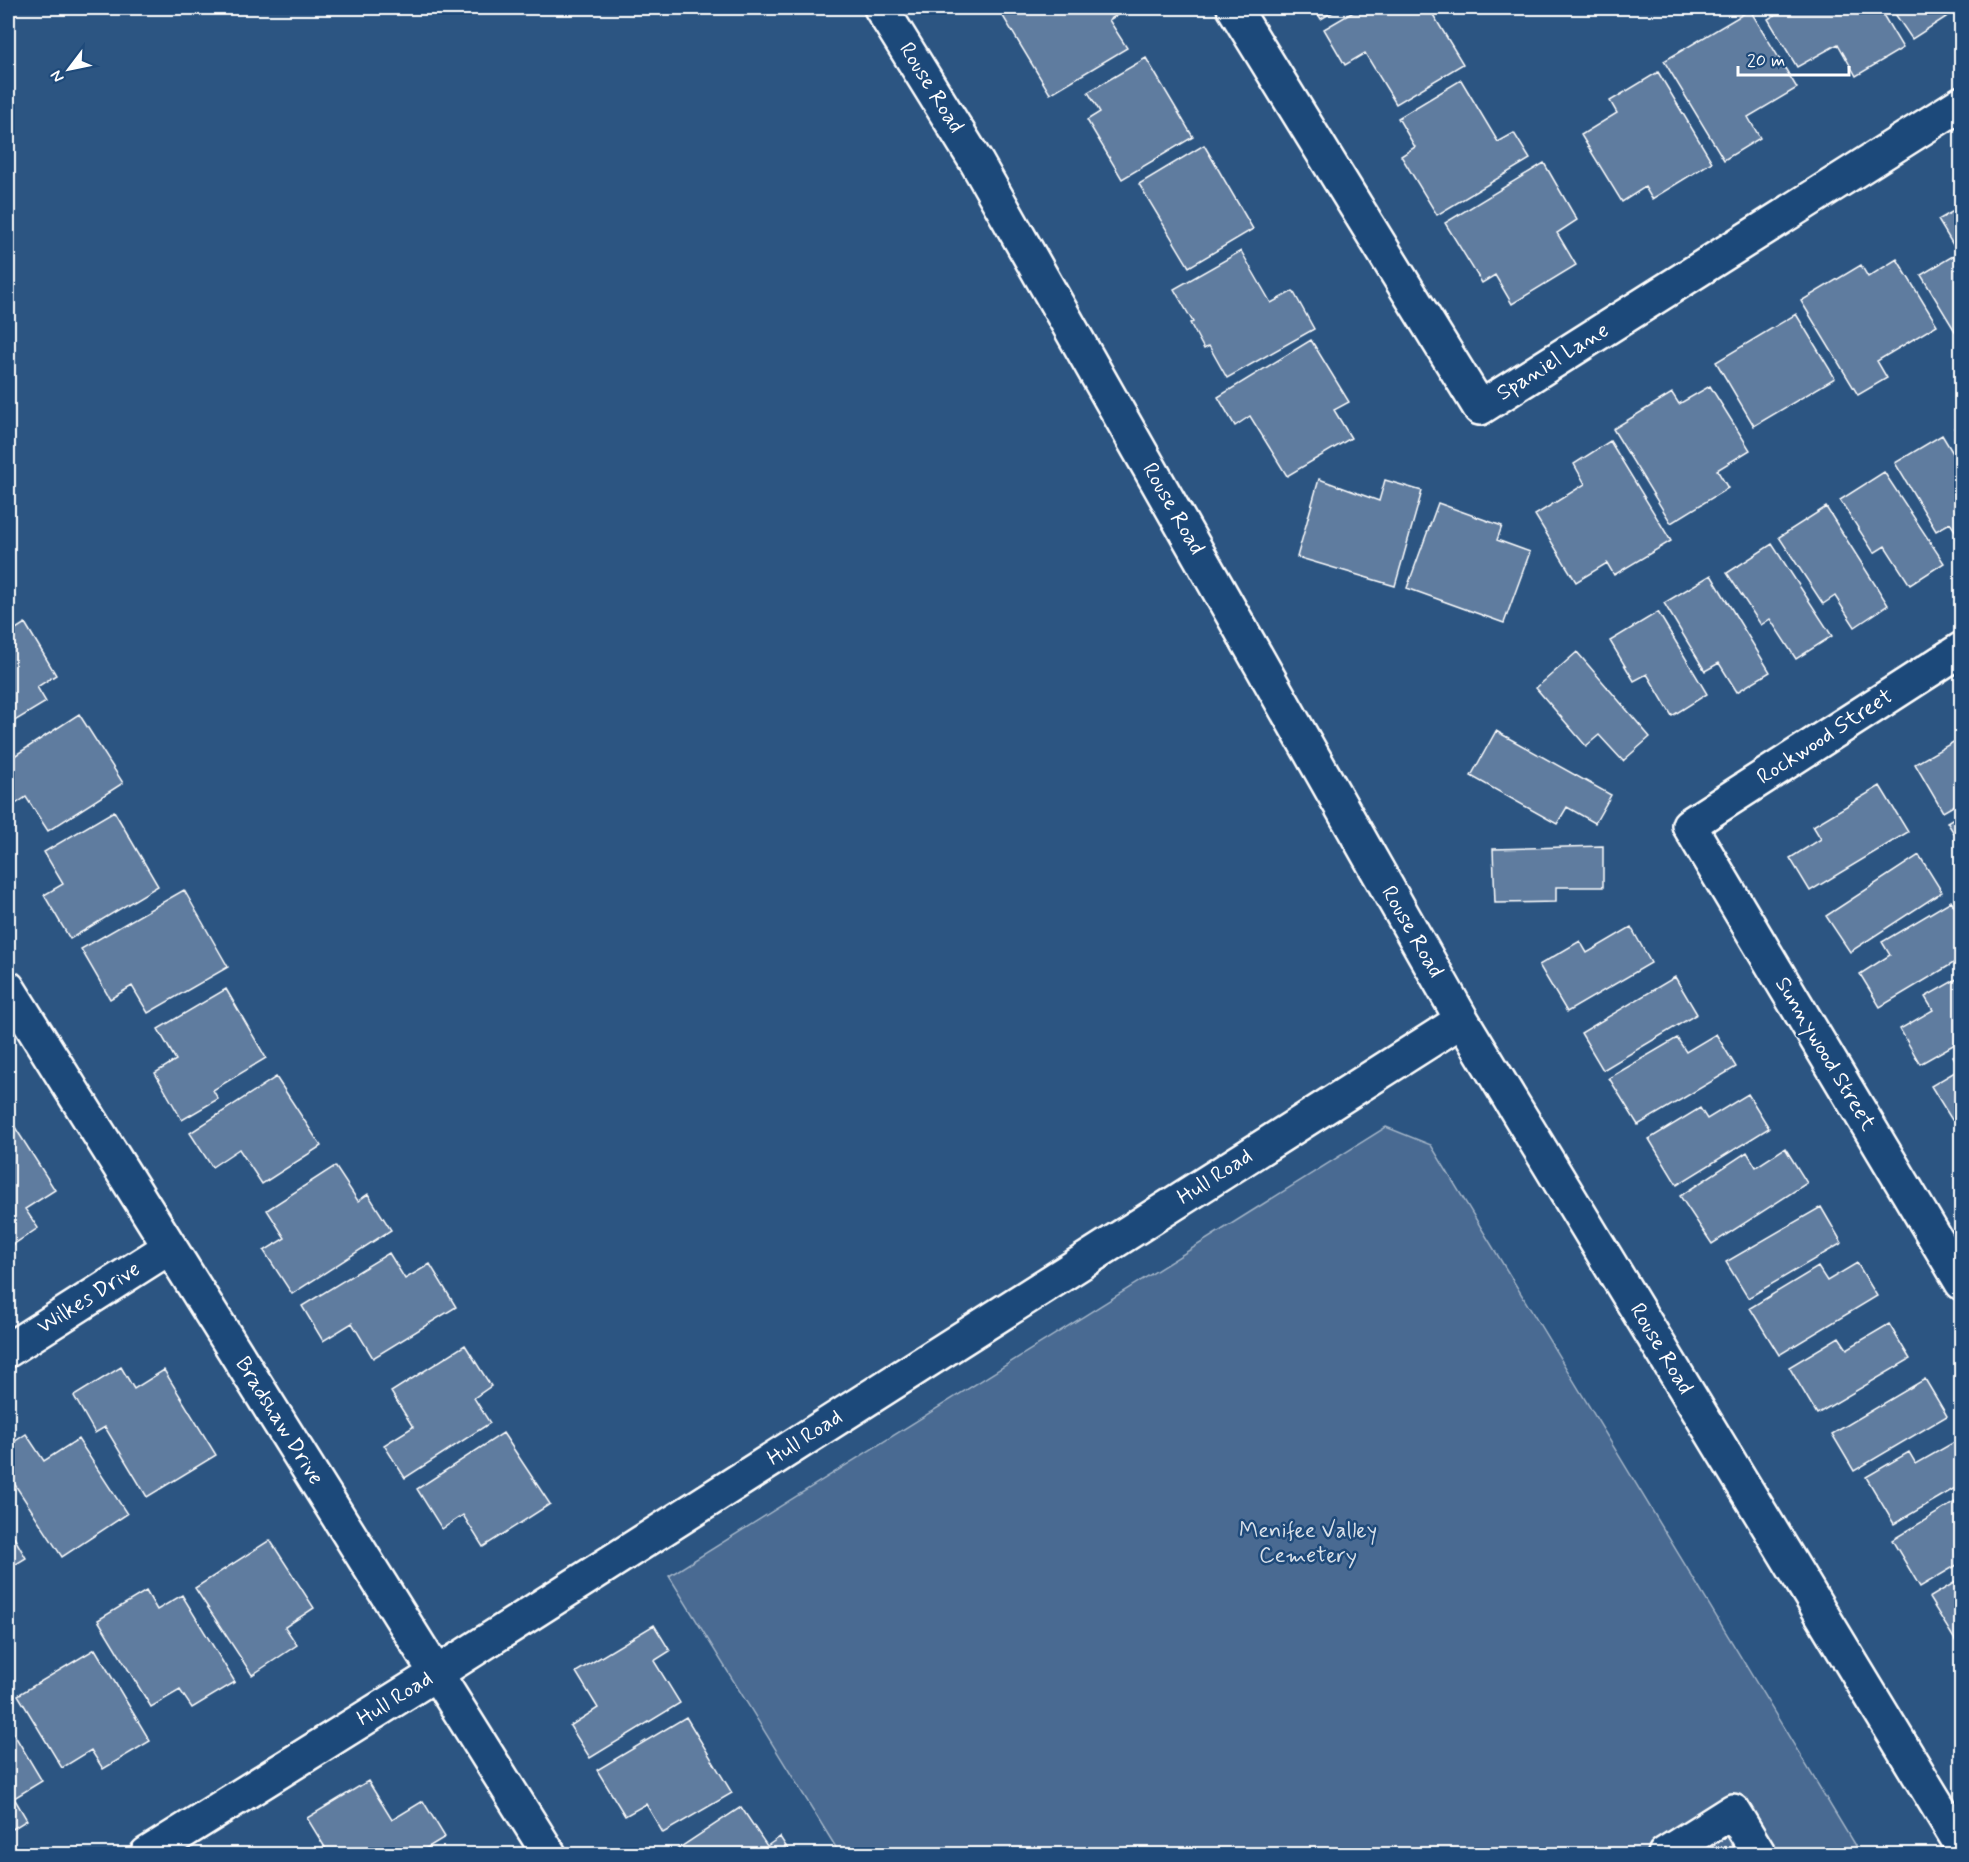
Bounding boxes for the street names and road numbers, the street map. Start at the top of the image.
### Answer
street label: Rouse Road [892,37,970,139]
street label: Spaniel Lane [1492,316,1614,408]
street label: Rouse Road [1135,458,1211,560]
street label: Rockwood Street [1752,683,1898,791]
street label: Rouse Road [1374,881,1450,983]
street label: Sunnywood Street [1768,972,1882,1136]
street label: Hull Road [1172,1142,1258,1212]
street label: Wilkes Drive [32,1255,146,1341]
street label: Rouse Road [1623,1298,1699,1400]
street label: Bradshaw Drive [228,1352,330,1490]
street label: Hull Road [762,1403,848,1473]
street label: Hull Road [352,1665,438,1733]

